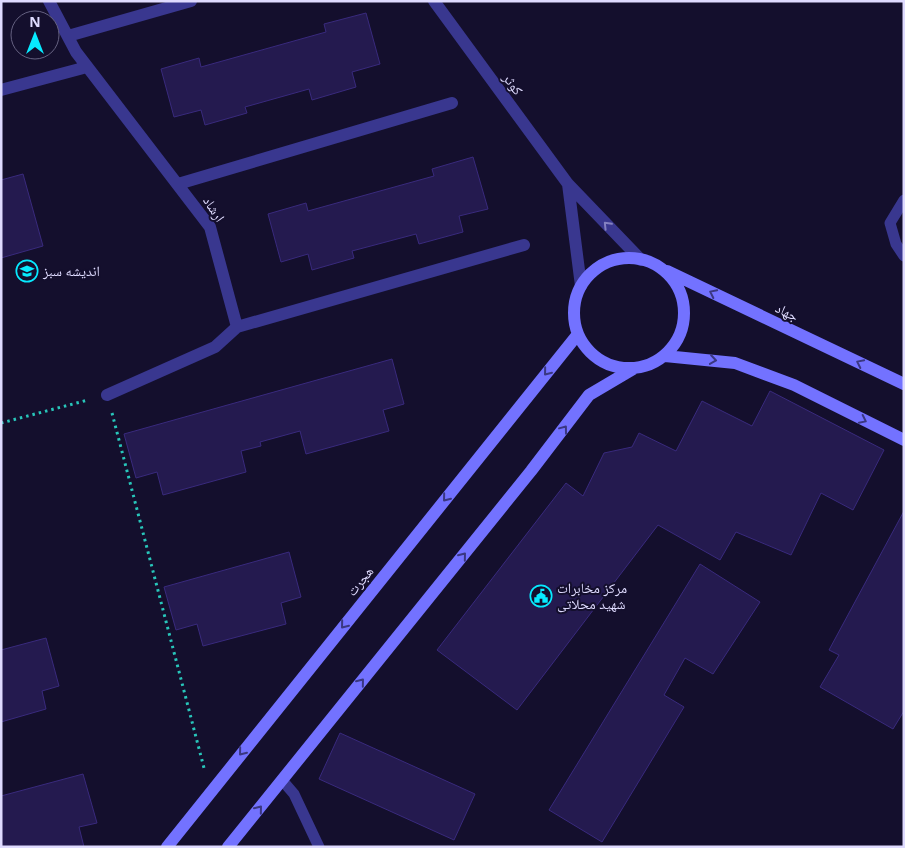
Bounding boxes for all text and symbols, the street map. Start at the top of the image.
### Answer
north arrow [10,10,60,60]
text: N [29,12,41,31]
street label: کوثر [498,68,528,99]
street label: ارشاد [199,192,230,225]
one-way arrow [604,221,613,230]
school or university icon: اندیشه سبز [15,259,39,283]
place label: اندیشه سبز [42,261,100,280]
one-way arrow [709,289,718,299]
street label: جهاد [772,298,802,325]
one-way arrow [710,354,718,365]
one-way arrow [856,359,865,370]
one-way arrow [544,366,553,375]
one-way arrow [858,414,867,424]
one-way arrow [558,425,567,435]
one-way arrow [442,493,451,502]
one-way arrow [457,553,465,562]
street label: هجرت [342,562,377,599]
place label: مرکز مخابرات شهید محلاتی [557,578,627,613]
public building icon: مرکز مخابرات شهید محلاتی [529,584,553,608]
one-way arrow [341,619,349,628]
one-way arrow [355,679,364,688]
one-way arrow [240,746,248,755]
one-way arrow [253,806,261,815]

